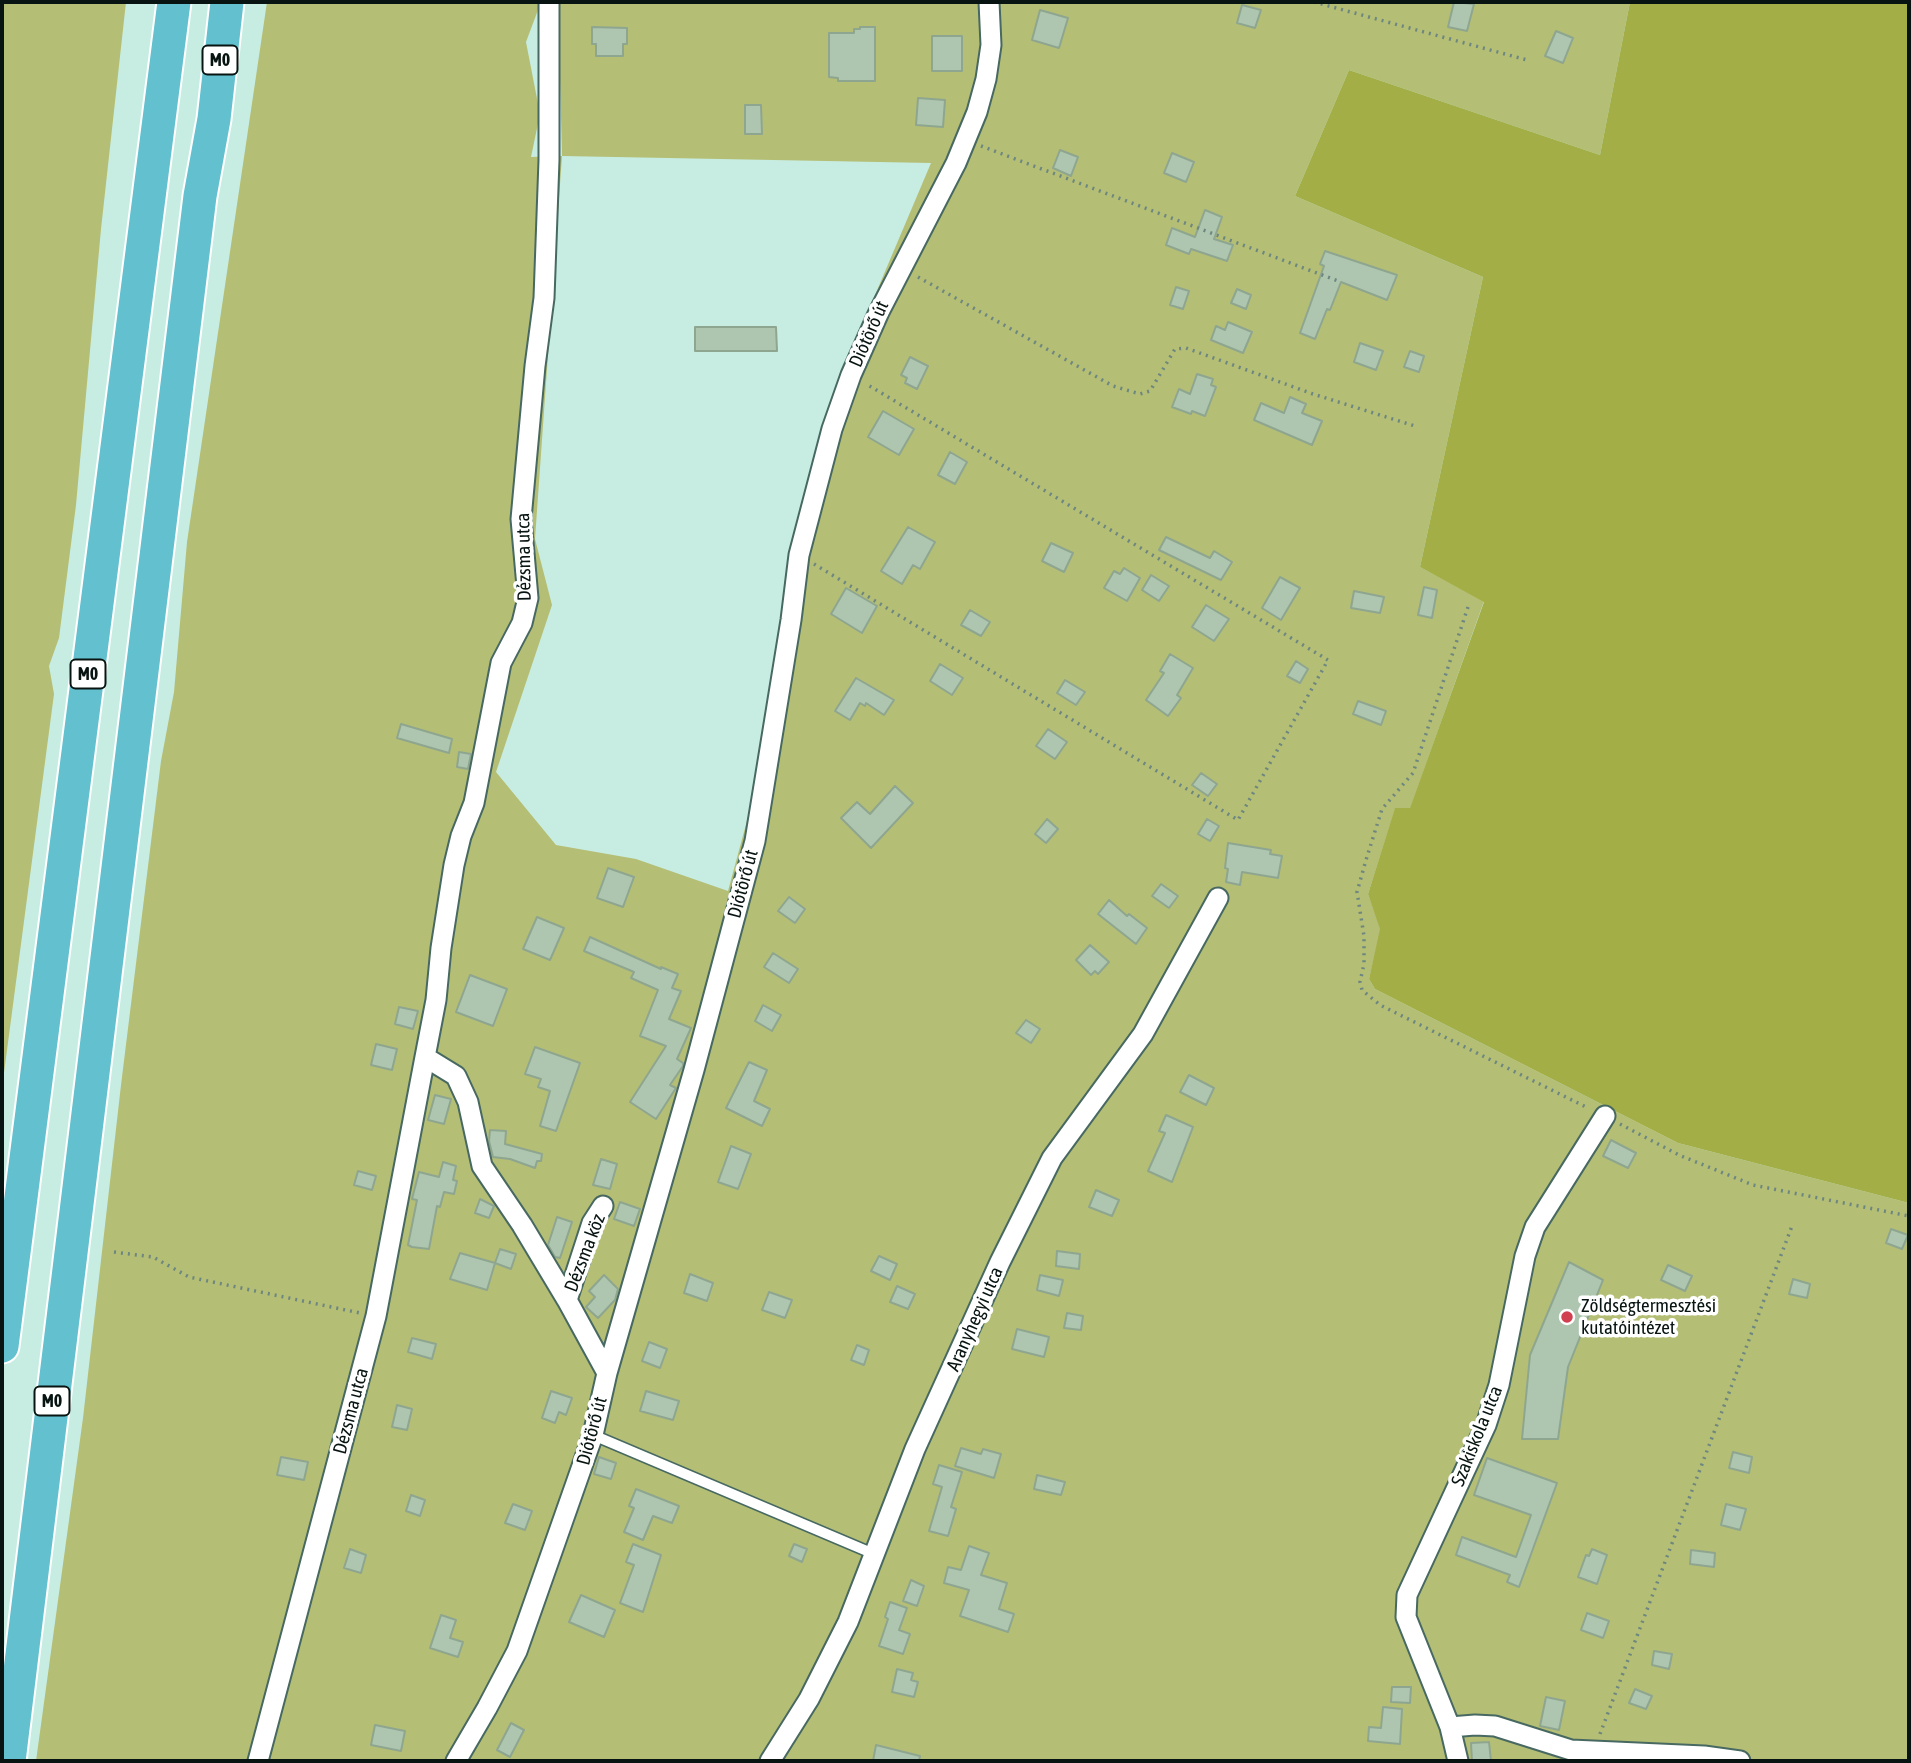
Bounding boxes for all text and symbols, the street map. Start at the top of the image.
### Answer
road number: M0 [202,46,238,74]
street label: Diótörő út [844,297,894,371]
street label: Dézsma utca [512,513,536,601]
road number: M0 [70,660,106,688]
street label: Diótörő út [723,847,763,921]
street label: Dézsma köz [560,1211,610,1295]
street label: Aranyhegyi utca [942,1263,1008,1375]
place label: Zöldségtermesztési kutatóintézet [1581,1295,1716,1339]
marker: Zöldségtermesztési kutatóintézet [1559,1309,1575,1325]
street label: Dézsma utca [329,1365,373,1457]
street label: Szakiskola utca [1447,1382,1507,1490]
road number: M0 [34,1386,70,1416]
street label: Diótörő út [572,1394,612,1468]

